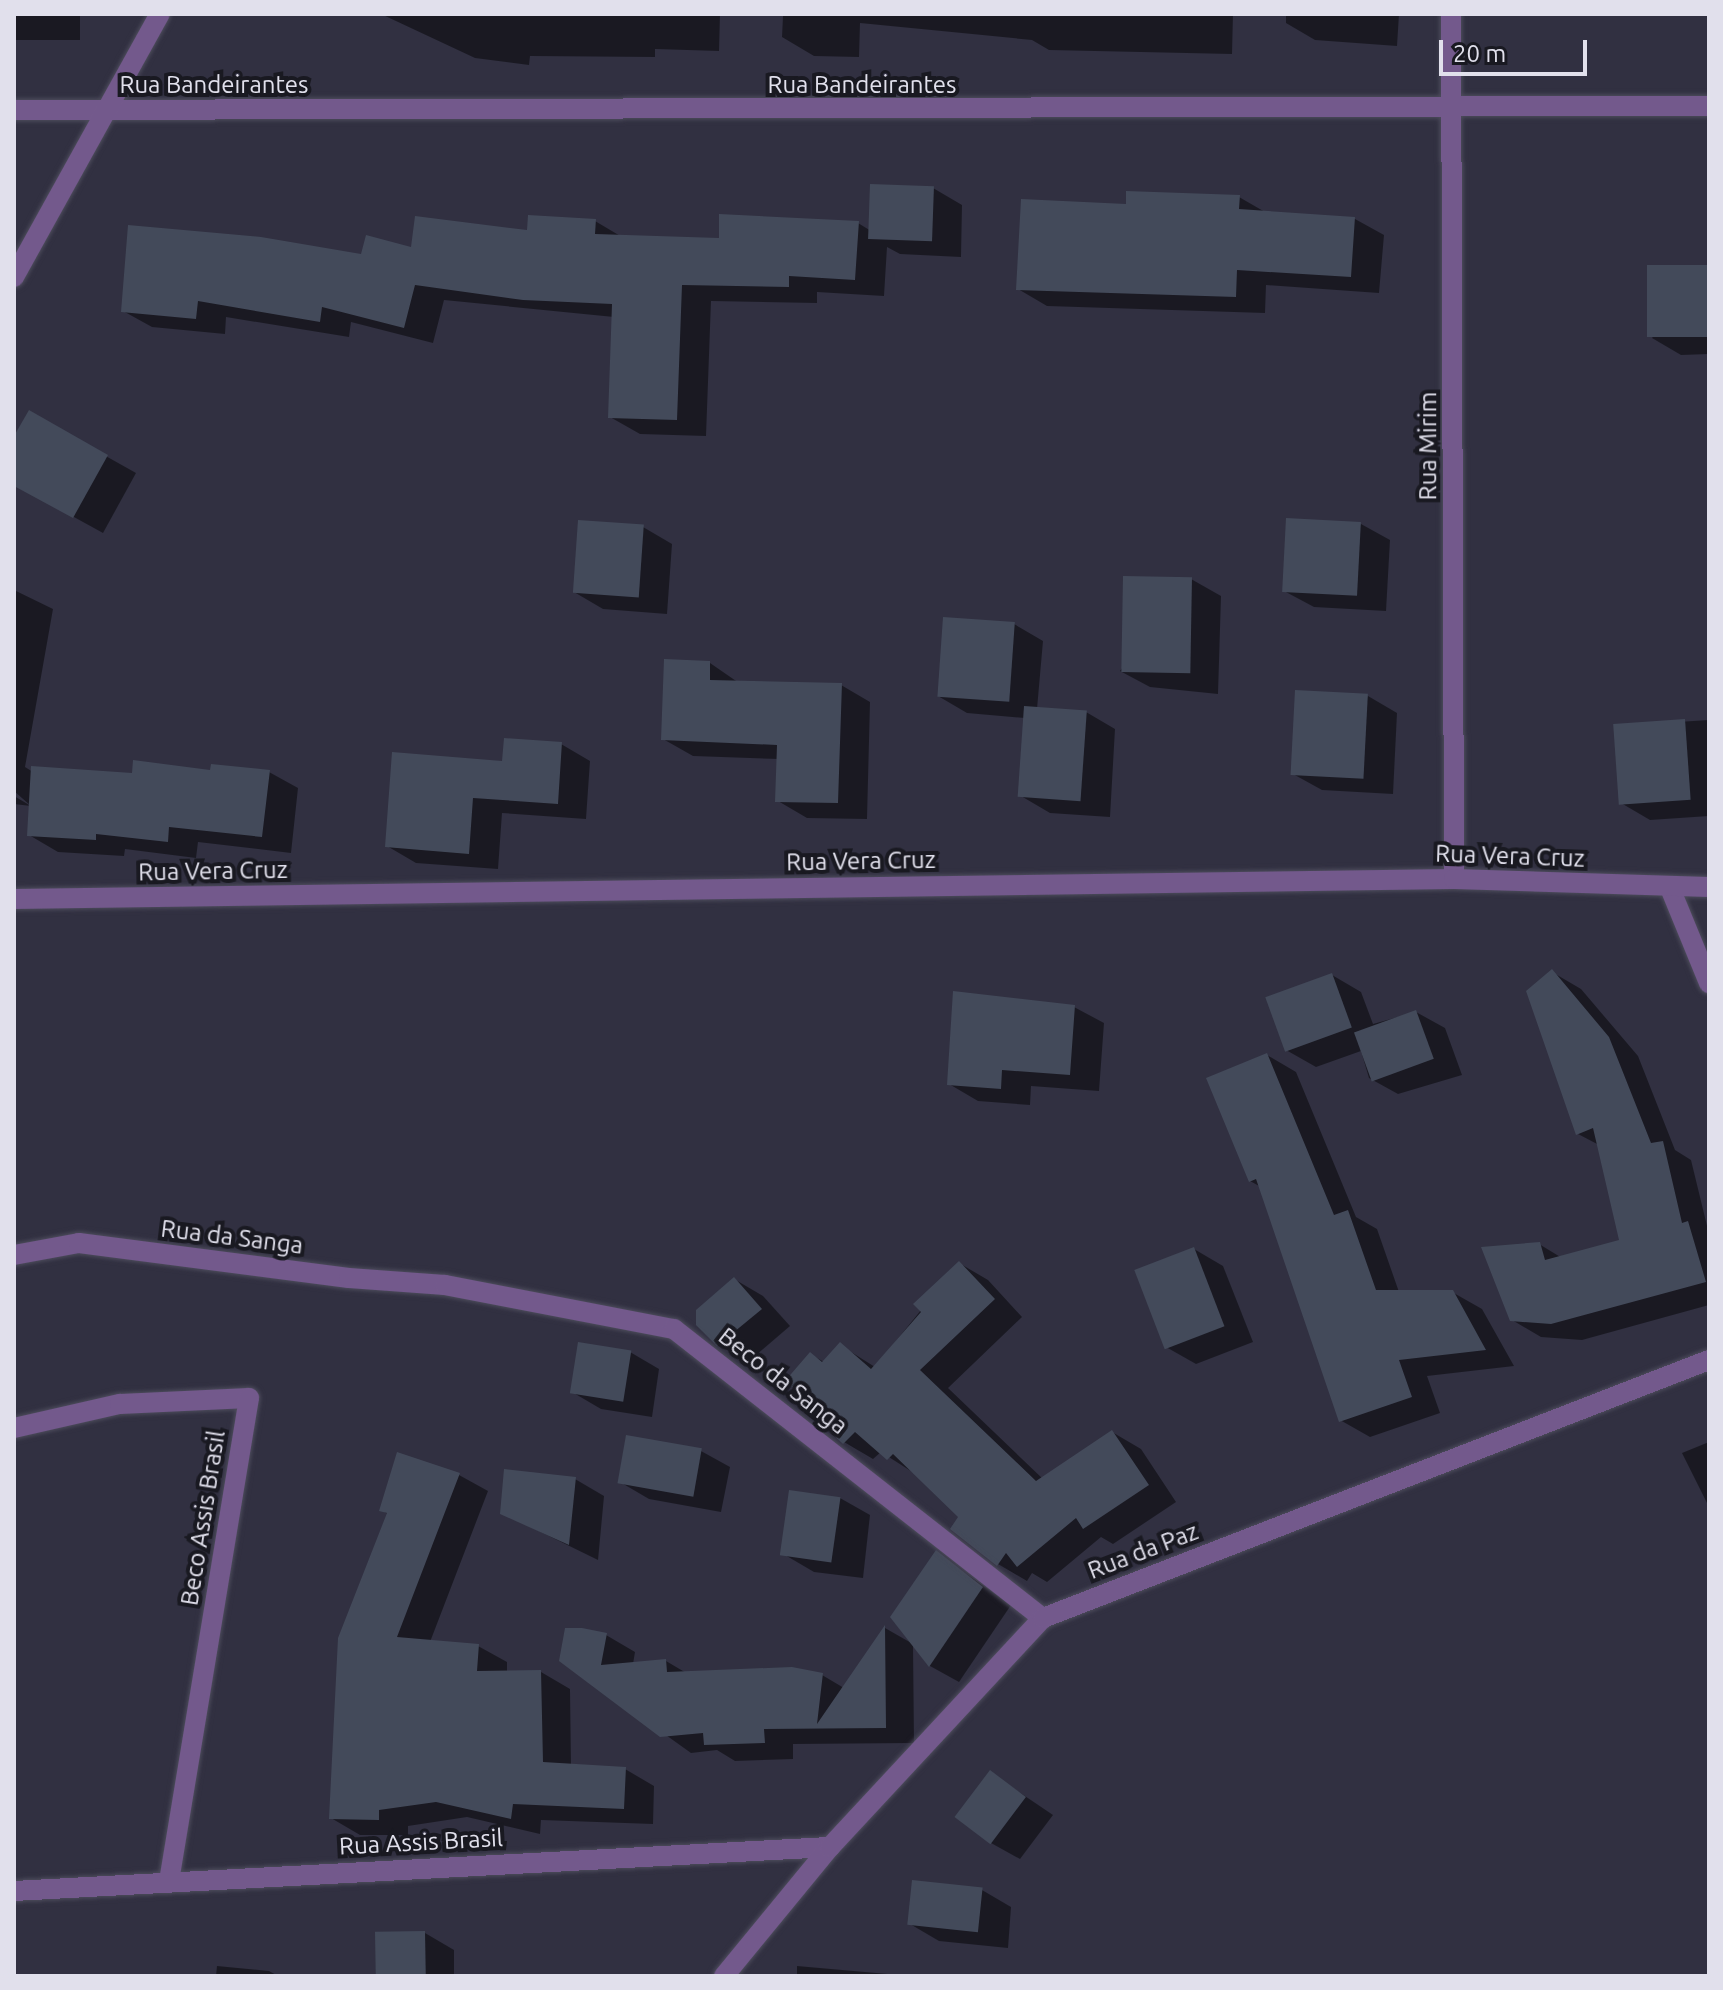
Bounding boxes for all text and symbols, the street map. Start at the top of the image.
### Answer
scale bar [1443,24,1591,74]
text: 20 m [1453,40,1506,67]
street label: Rua Bandeirantes [119,71,309,99]
street label: Rua Bandeirantes [767,71,957,99]
street label: Rua Mirim [1414,392,1442,500]
street label: Rua Vera Cruz [1435,839,1585,873]
street label: Rua Vera Cruz [786,845,936,877]
street label: Rua Vera Cruz [138,855,288,887]
street label: Rua da Sanga [159,1214,305,1260]
street label: Beco da Sanga [713,1322,853,1440]
street label: Beco Assis Brasil [175,1428,231,1608]
street label: Rua da Paz [1084,1517,1202,1585]
street label: Rua Assis Brasil [338,1823,504,1861]

